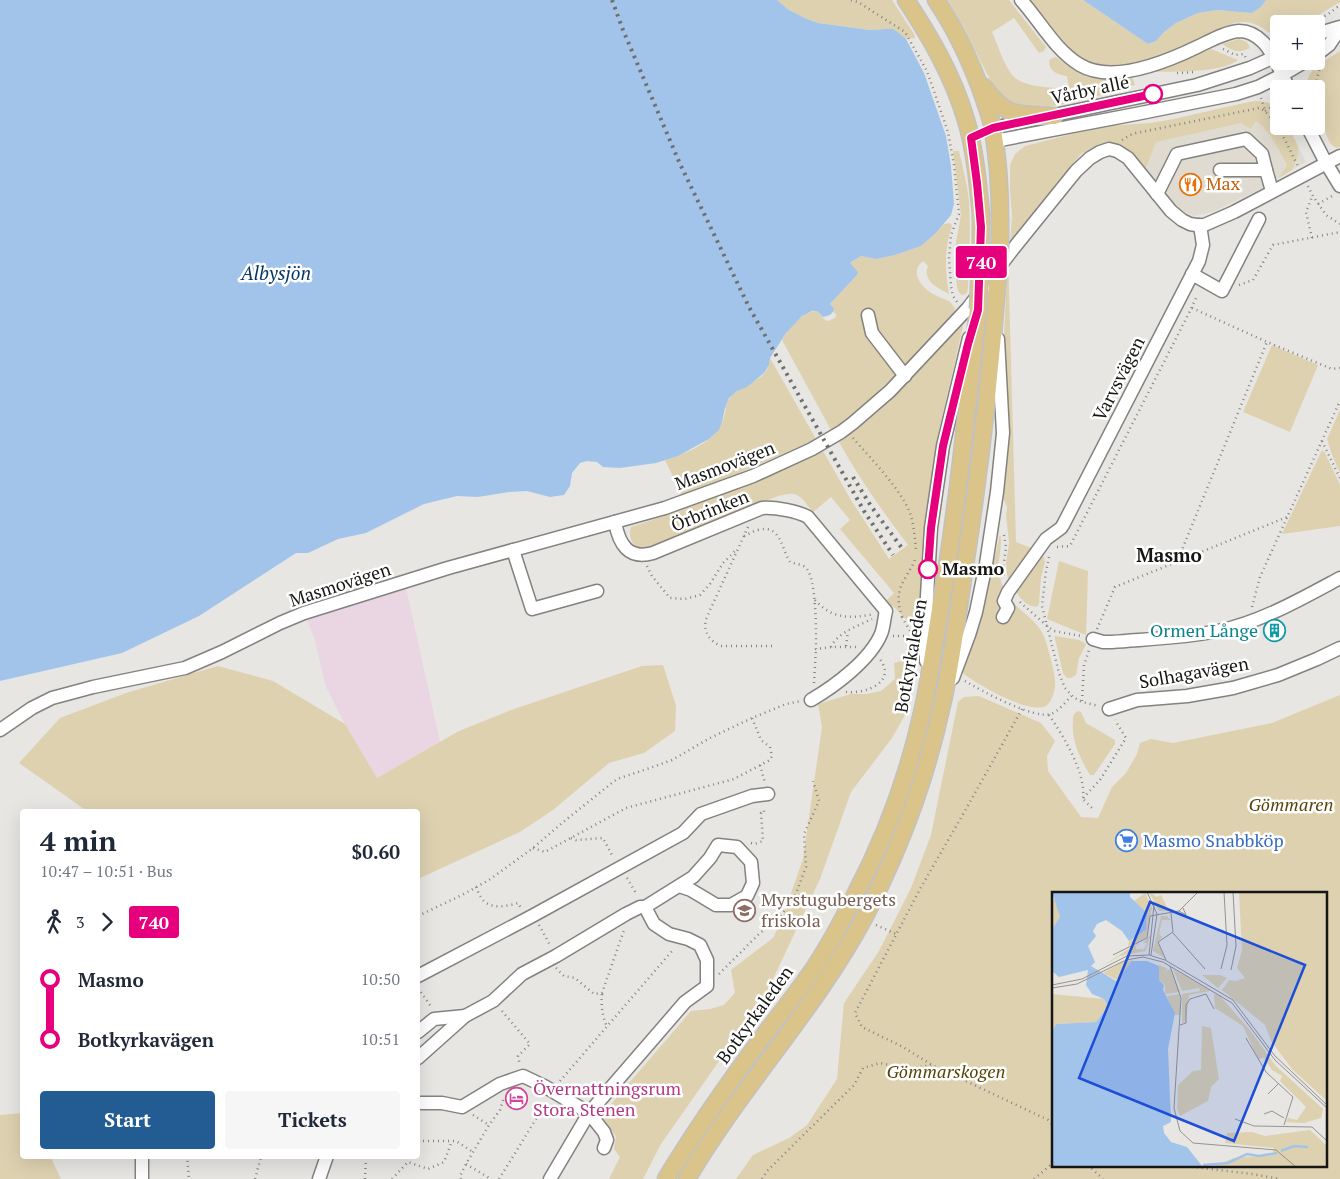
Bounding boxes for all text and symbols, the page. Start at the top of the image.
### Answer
map controls [1270,15,1325,135]
button: + [1270,15,1325,70]
street label: Vårby allé [1048,69,1131,109]
button: − [1270,80,1325,135]
unlabelled marker [1143,84,1163,104]
place label: Max [1206,171,1241,195]
restaurant icon: Max [1178,172,1202,196]
line badge: 740 [952,246,1010,278]
text: 740 [966,250,996,274]
water label: Albysjön [240,260,311,285]
street label: Varvsvägen [1087,332,1150,425]
street label: Masmovägen [671,435,778,495]
street label: Örbrinken [667,483,752,537]
district label: Masmo [1136,542,1202,567]
street label: Masmovägen [286,556,394,612]
place label: Masmo [942,556,1005,580]
marker: Masmo [918,559,938,579]
street label: Botkyrkaleden [888,597,932,715]
place label: Ormen Långe [1150,618,1258,642]
building icon: Ormen Långe [1262,619,1286,643]
street label: Solhagavägen [1137,651,1251,693]
park label: Gömmaren [1249,792,1333,816]
text: 4 min [40,822,117,859]
place label: Masmo Snabbköp [1143,828,1284,852]
supermarket icon: Masmo Snabbköp [1115,829,1139,853]
text: $0.60 [351,839,400,864]
text: 10:47 – 10:51 · Bus [40,860,173,882]
place label: Myrstugubergets friskola [761,887,896,932]
inset map [1052,892,1328,1166]
school or university icon: Myrstugubergets friskola [733,898,757,922]
icon: walk [40,908,68,936]
icon: forward [93,908,121,936]
text: 740 [139,910,169,934]
text: 3 [76,911,85,933]
street label: Botkyrkaleden [711,960,798,1068]
text: Masmo [78,967,144,992]
text: 10:50 [361,968,400,990]
text: Botkyrkavägen [78,1027,214,1052]
text: 10:51 [361,1028,400,1050]
park label: Gömmarskogen [887,1059,1005,1083]
place label: Övernattningsrum Stora Stenen [533,1076,682,1121]
hotel icon: Övernattningsrum Stora Stenen [505,1087,529,1111]
button: Start [40,1091,215,1149]
button: Tickets [225,1091,400,1149]

